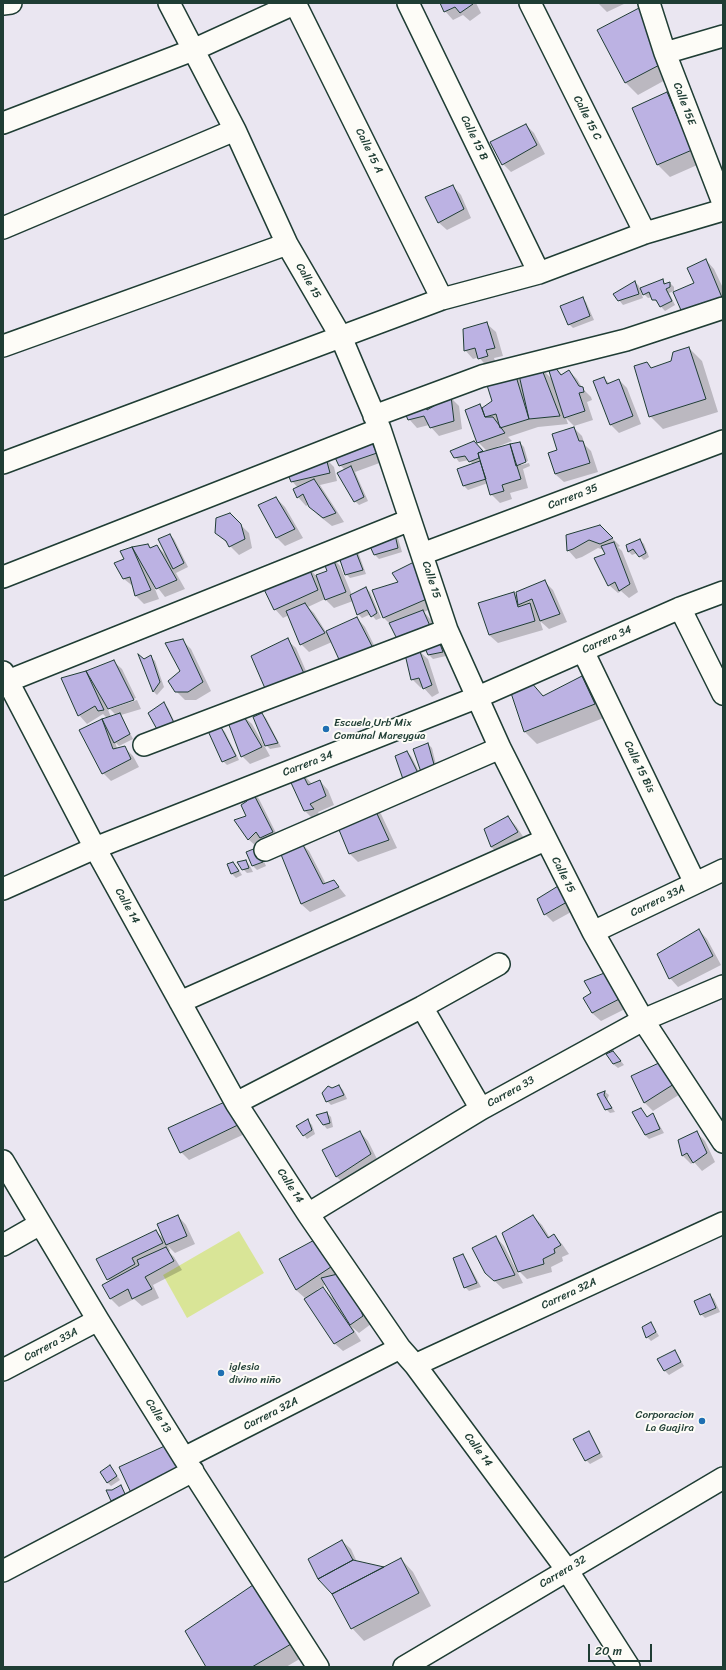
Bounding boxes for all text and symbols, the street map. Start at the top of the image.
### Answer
street label: Calle 15E [670,81,698,127]
street label: Calle 15 C [570,93,604,143]
street label: Calle 15 B [457,113,491,163]
street label: Calle 15 A [352,126,386,176]
street label: Calle 15 [293,261,323,301]
street label: Carrera 35 [546,481,600,513]
street label: Calle 15 [419,560,443,600]
street label: Carrera 34 [580,623,634,657]
place label: Escuela Urb Mix Comunal Mareygua [334,716,426,742]
marker: Escuela Urb Mix Comunal Mareygua [321,724,331,734]
street label: Calle 15 Bis [621,739,657,795]
street label: Carrera 34 [281,748,335,780]
street label: Calle 15 [548,855,578,895]
street label: Carrera 33A [628,882,688,920]
street label: Calle 14 [112,886,142,926]
street label: Carrera 33 [485,1074,537,1110]
street label: Calle 14 [274,1166,306,1206]
street label: Carrera 32A [539,1275,599,1313]
street label: Carrera 33A [22,1325,80,1365]
place label: iglesia divino niño [229,1360,281,1386]
marker: iglesia divino niño [216,1368,226,1378]
street label: Carrera 32A [241,1395,301,1433]
street label: Calle 13 [142,1396,174,1436]
place label: Corporacion La Guajira [636,1408,694,1434]
marker: Corporacion La Guajira [697,1416,707,1426]
street label: Calle 14 [461,1431,495,1469]
street label: Carrera 32 [537,1553,589,1591]
scale bar [590,1636,654,1662]
text: 20 m [595,1640,622,1662]

